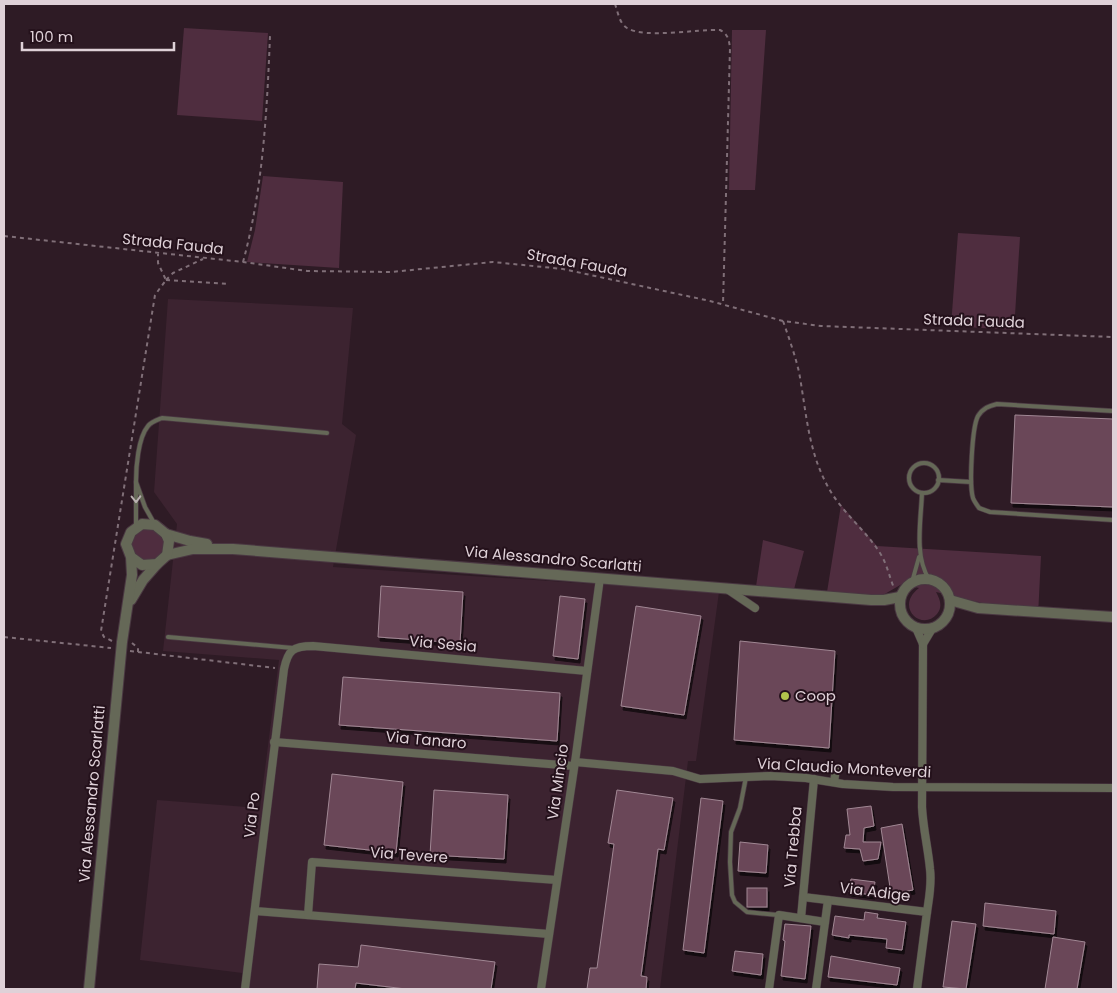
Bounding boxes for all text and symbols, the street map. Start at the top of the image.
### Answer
scale bar [22,20,175,52]
text: 100 m [30,26,73,47]
street label: Strada Fauda [121,228,225,259]
street label: Strada Fauda [525,243,629,282]
street label: Strada Fauda [923,308,1025,333]
one-way arrow [131,495,141,503]
street label: Via Alessandro Scarlatti [464,540,643,577]
street label: Via Sesia [408,630,478,657]
place label: Coop [795,685,836,706]
marker: Coop [779,690,791,702]
street label: Via Alessandro Scarlatti [73,704,110,883]
street label: Via Tanaro [385,726,467,753]
street label: Via Mincio [542,743,573,821]
street label: Via Claudio Monteverdi [756,752,932,783]
street label: Via Po [238,791,265,839]
street label: Via Trebba [778,805,807,888]
street label: Via Tevere [369,841,449,868]
street label: Via Adige [838,877,912,906]

